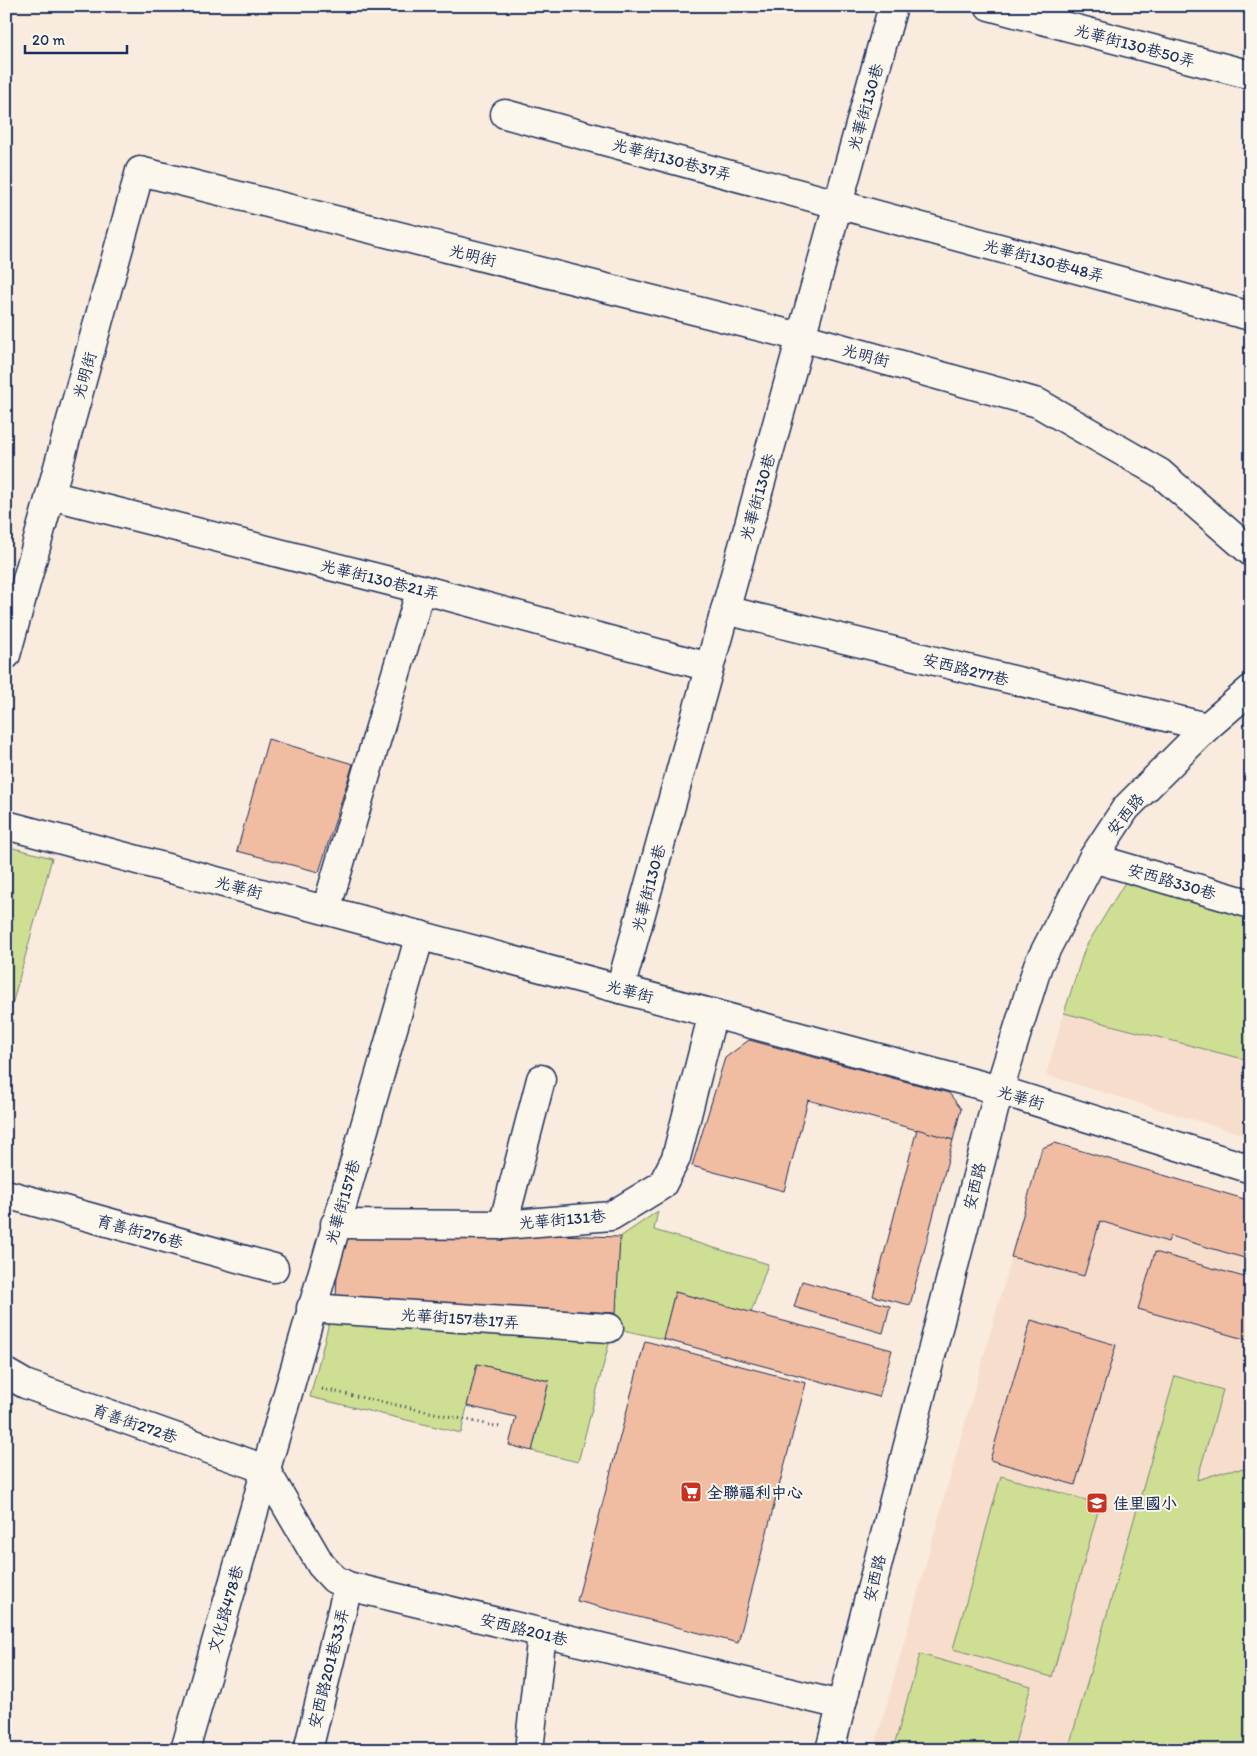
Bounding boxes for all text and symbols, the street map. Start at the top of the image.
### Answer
street label: 光華街130巷50弄 [1072,20,1197,71]
scale bar [25,22,128,54]
text: 20 m [32,31,66,49]
street label: 光華街130巷 [844,61,887,153]
street label: 光華街130巷37弄 [610,134,734,185]
street label: 光華街130巷48弄 [981,235,1106,286]
street label: 光明街 [447,240,498,271]
street label: 光明街 [840,340,892,371]
street label: 光明街 [69,349,100,401]
street label: 光華街130巷 [736,451,779,543]
street label: 光華街130巷21弄 [318,556,441,603]
street label: 安西路277巷 [921,650,1011,689]
street label: 安西路 [1103,790,1148,839]
street label: 光華街130巷 [628,842,669,934]
street label: 安西路330巷 [1125,860,1218,903]
street label: 光華街 [213,872,265,903]
street label: 光華街 [604,976,656,1007]
street label: 光華街 [995,1081,1047,1114]
street label: 光華街157巷 [321,1157,364,1247]
street label: 安西路 [959,1161,990,1212]
street label: 光華街131巷 [518,1206,606,1233]
street label: 育善街276巷 [95,1211,185,1252]
street label: 光華街157巷17弄 [400,1305,520,1332]
street label: 育善街272巷 [90,1400,180,1447]
supermarket icon: 全聯福利中心 [679,1480,703,1504]
place label: 全聯福利中心 [707,1483,803,1502]
school or university icon: 佳里國小 [1085,1491,1109,1515]
place label: 佳里國小 [1113,1494,1177,1513]
street label: 安西路 [859,1553,890,1604]
street label: 文化路478巷 [204,1563,247,1655]
street label: 安西路201巷33弄 [304,1606,353,1730]
street label: 安西路201巷 [478,1609,570,1650]

